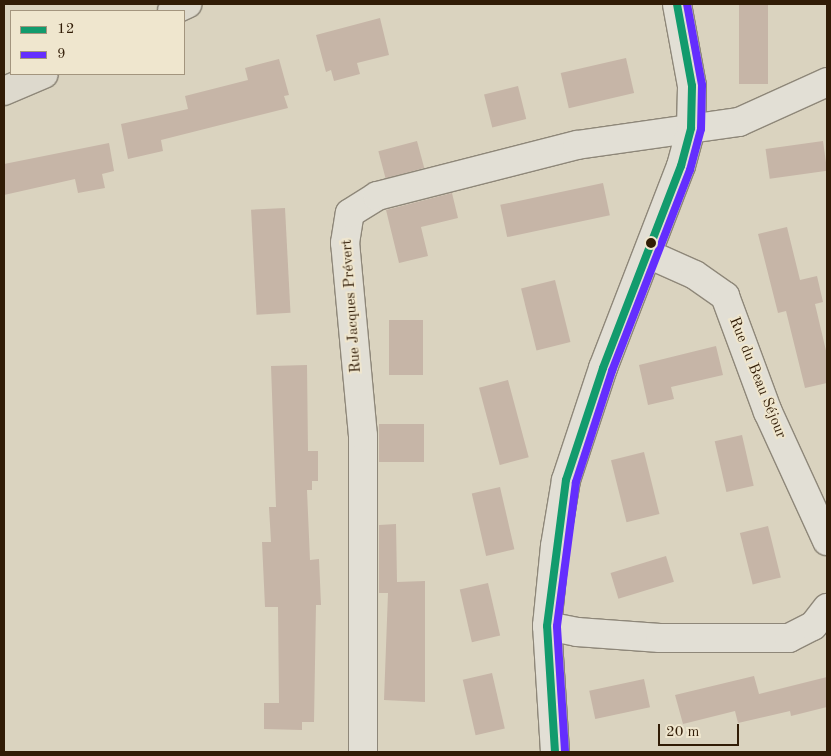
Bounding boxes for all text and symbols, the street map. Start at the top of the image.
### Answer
legend [10,10,185,75]
text: 12 [57,22,74,37]
text: 9 [57,47,66,62]
unlabelled marker [646,238,656,248]
street label: Rue Jacques Prévert [338,239,366,373]
street label: Rue du Beau Séjour [724,315,790,441]
scale bar [661,714,742,746]
text: 20 m [666,725,700,740]

